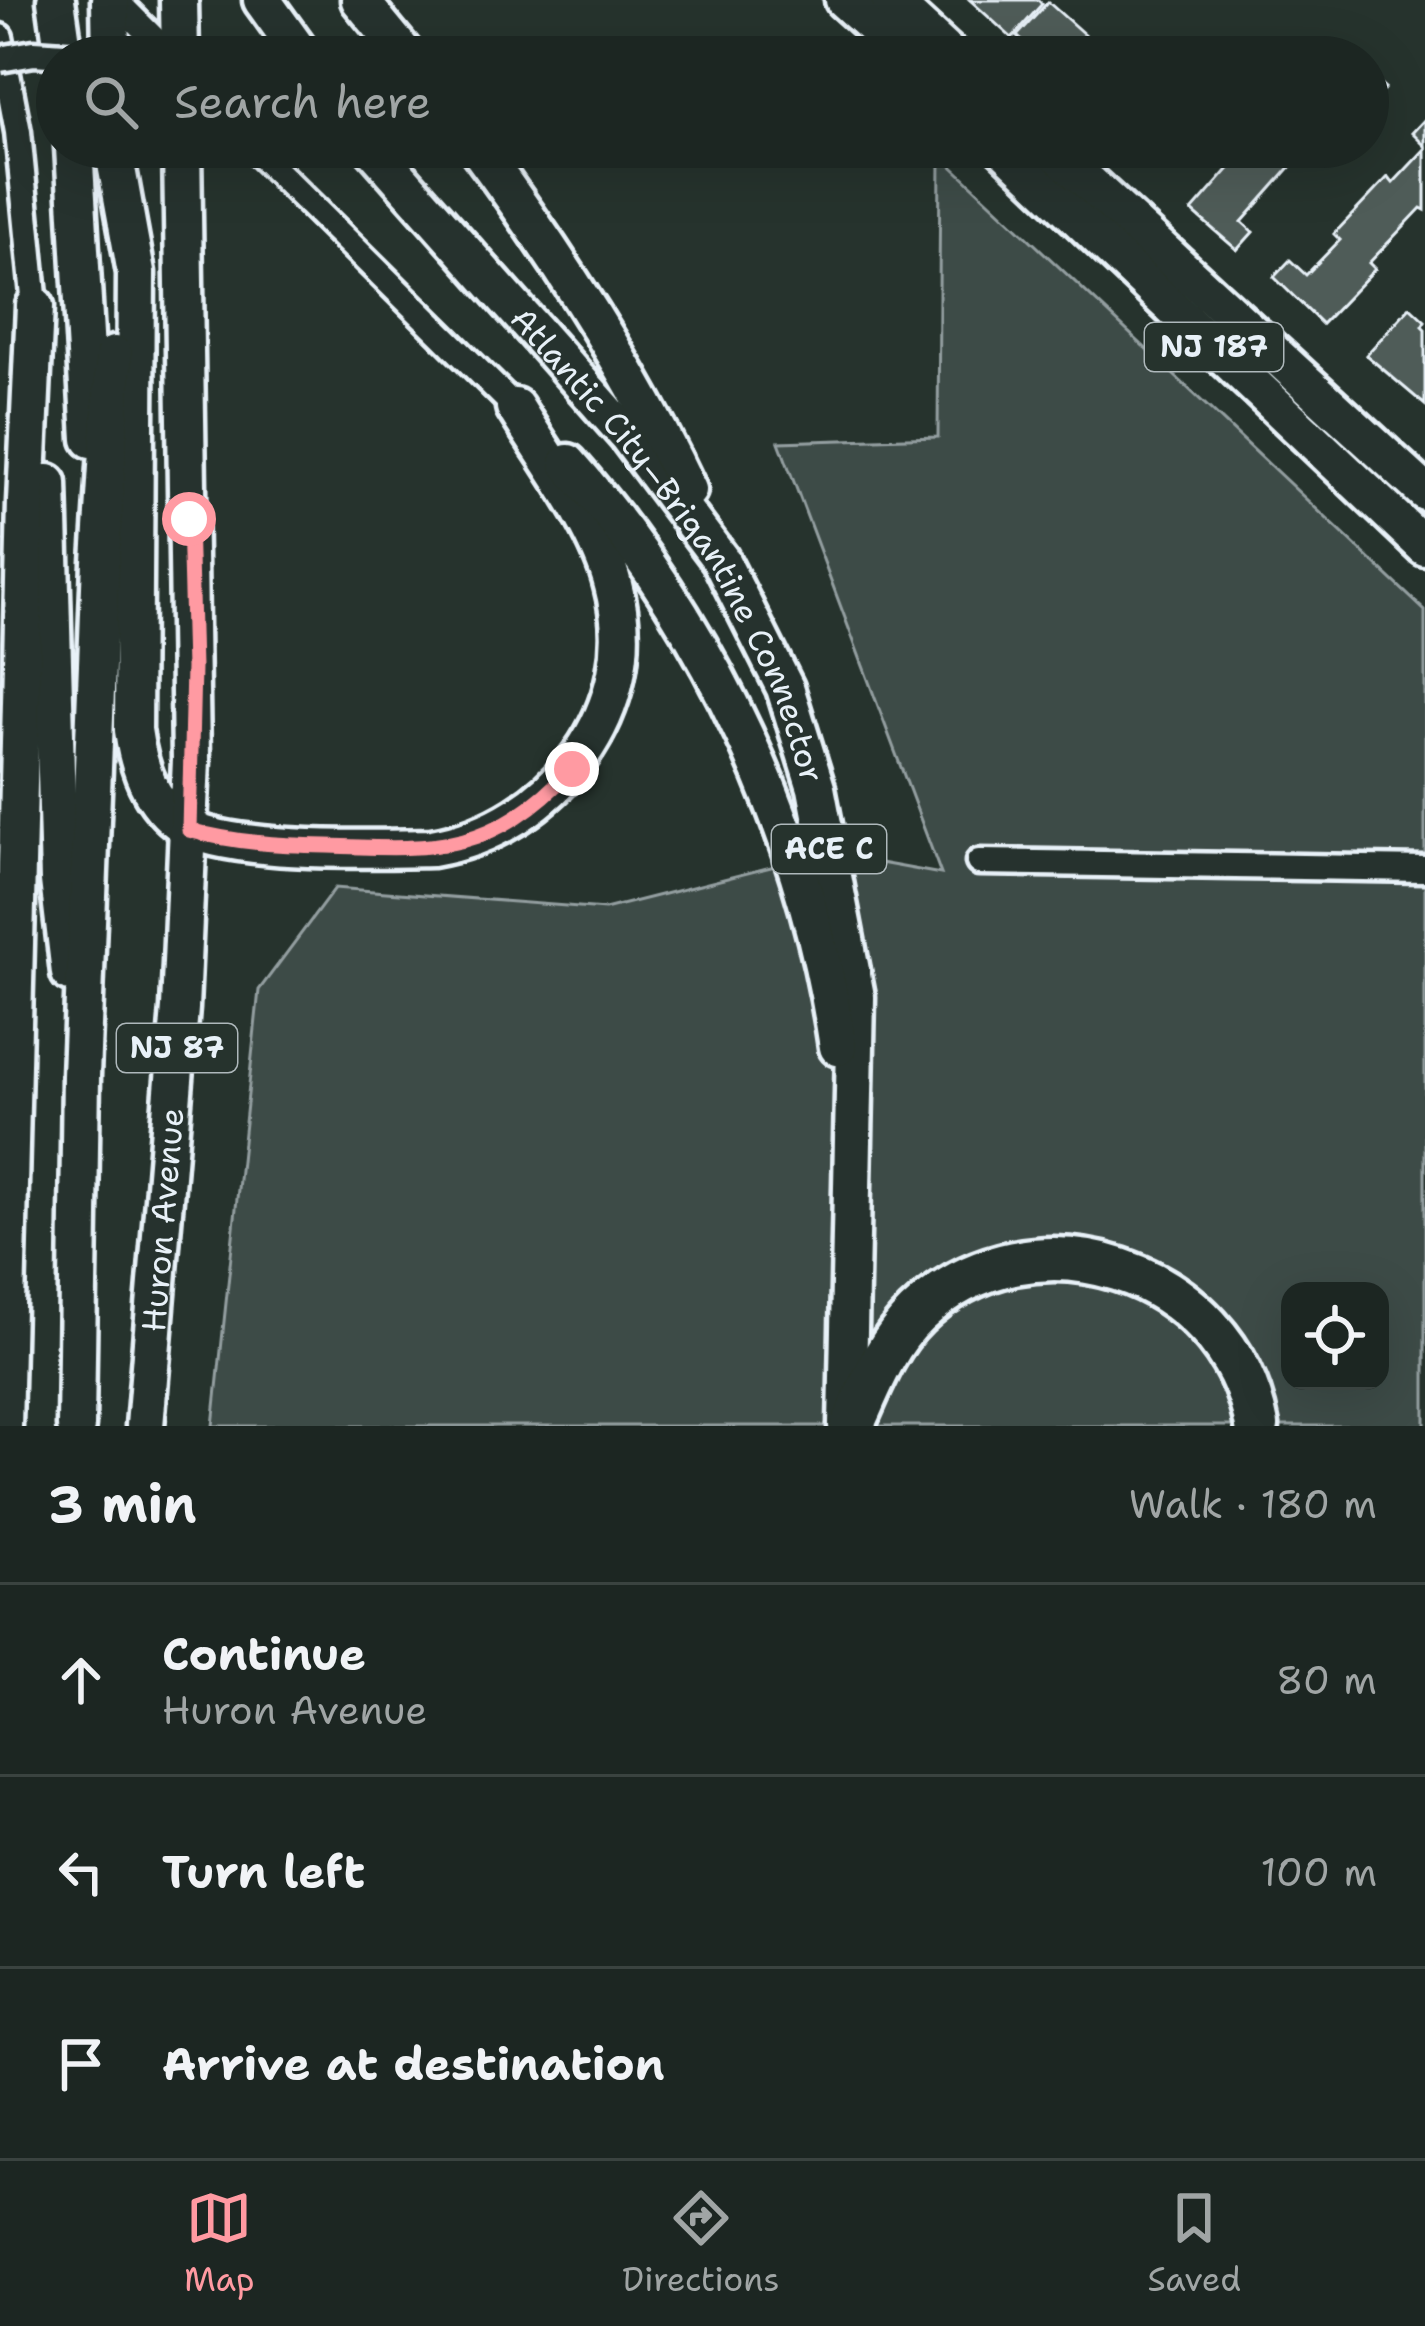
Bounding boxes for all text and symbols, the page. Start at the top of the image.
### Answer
search box [36,36,1389,168]
icon: search [78,69,144,135]
text: Search here [174,72,431,132]
street label: Atlantic City–Brigantine Connector [501,297,835,788]
road number: NJ 187 [1145,323,1283,371]
route start [162,492,216,546]
route end [545,742,599,796]
road number: ACE C [772,825,886,873]
road number: NJ 87 [117,1024,237,1072]
street label: Huron Avenue [131,1106,195,1334]
map controls [1281,1282,1389,1390]
button: locate [1281,1282,1389,1390]
text: 3 min [48,1470,197,1538]
text: Walk · 180 m [1129,1478,1377,1530]
text: Continue [162,1624,366,1684]
icon: ahead [48,1647,114,1713]
text: 80 m [1276,1654,1377,1706]
text: Huron Avenue [162,1684,427,1736]
icon: left [48,1839,114,1905]
text: Turn left [162,1842,365,1902]
text: 100 m [1261,1846,1377,1898]
icon: arrive [48,2031,114,2097]
text: Arrive at destination [162,2034,665,2094]
tab: Map [184,2185,255,2302]
tab: Directions [622,2185,780,2302]
tab: Saved [1147,2185,1241,2302]

